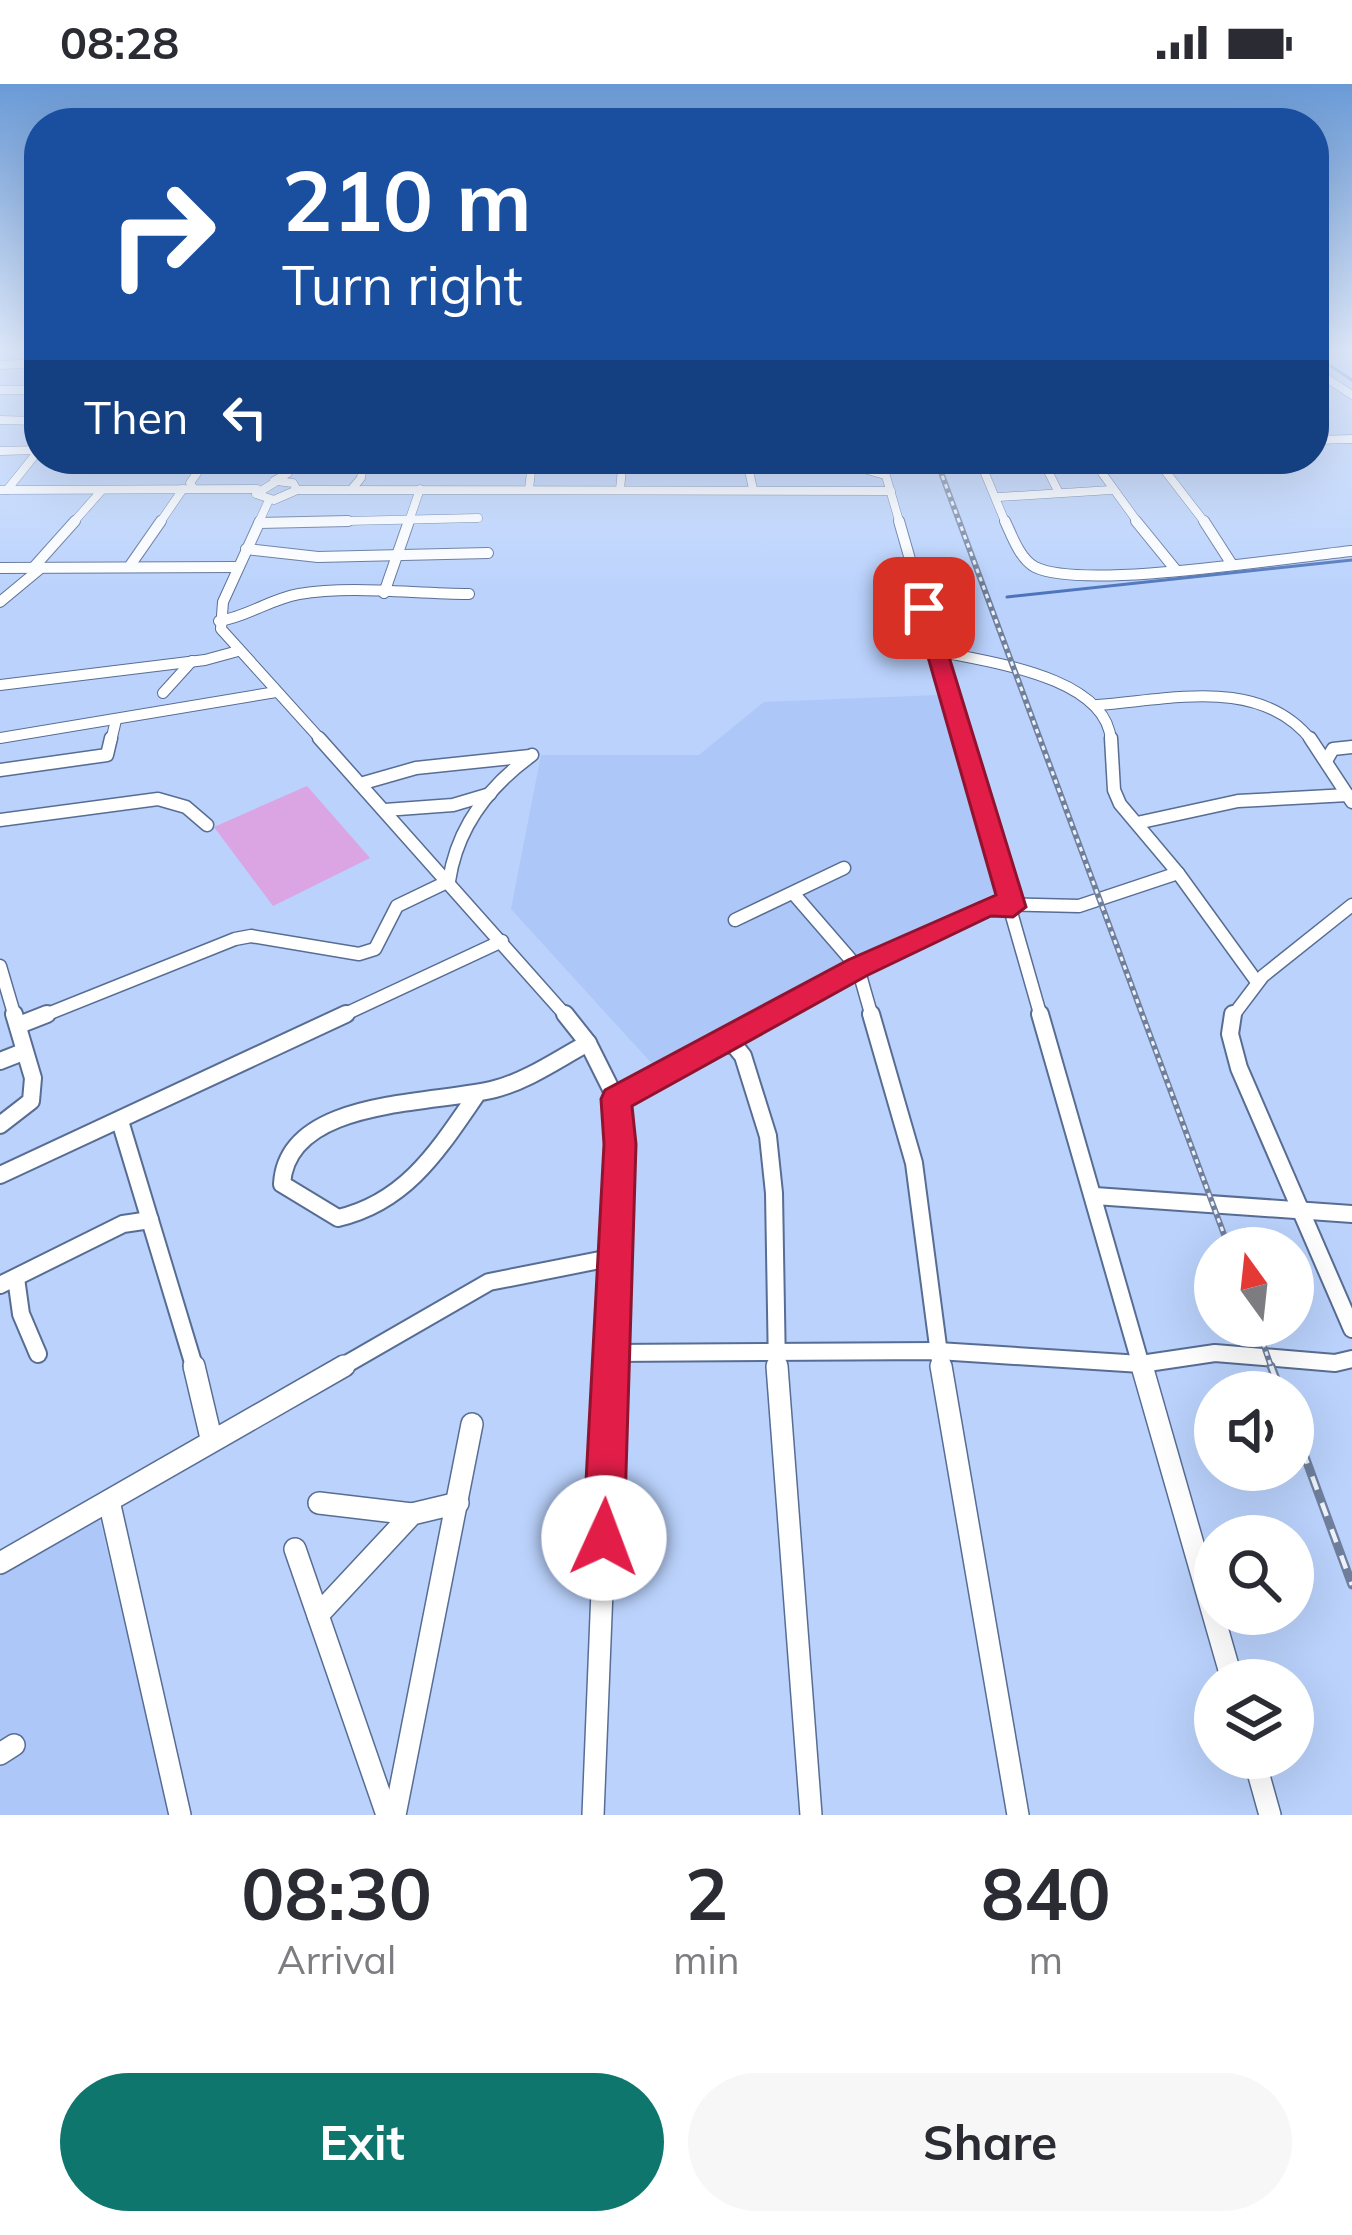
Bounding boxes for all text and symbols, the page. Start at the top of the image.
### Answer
text: 08:28 [60,14,179,70]
text: 210 m [282,147,532,252]
icon: right [84,156,240,312]
text: Turn right [282,251,523,319]
icon: left [212,384,278,450]
text: Then [84,389,188,445]
pin [873,557,975,659]
icon: arrive [891,575,957,641]
north arrow [1194,1227,1314,1347]
map controls [1194,1227,1314,1779]
button: sound [1194,1371,1314,1491]
position arrow [541,1475,667,1601]
button: search [1194,1515,1314,1635]
button: layers [1194,1659,1314,1779]
text: 08:30 [241,1848,432,1938]
text: 2 [685,1848,728,1938]
text: 840 [981,1848,1111,1938]
text: Arrival [277,1935,396,1984]
text: min [673,1935,740,1984]
text: m [1029,1935,1063,1984]
button: Exit [60,2073,664,2211]
button: Share [688,2073,1292,2211]

